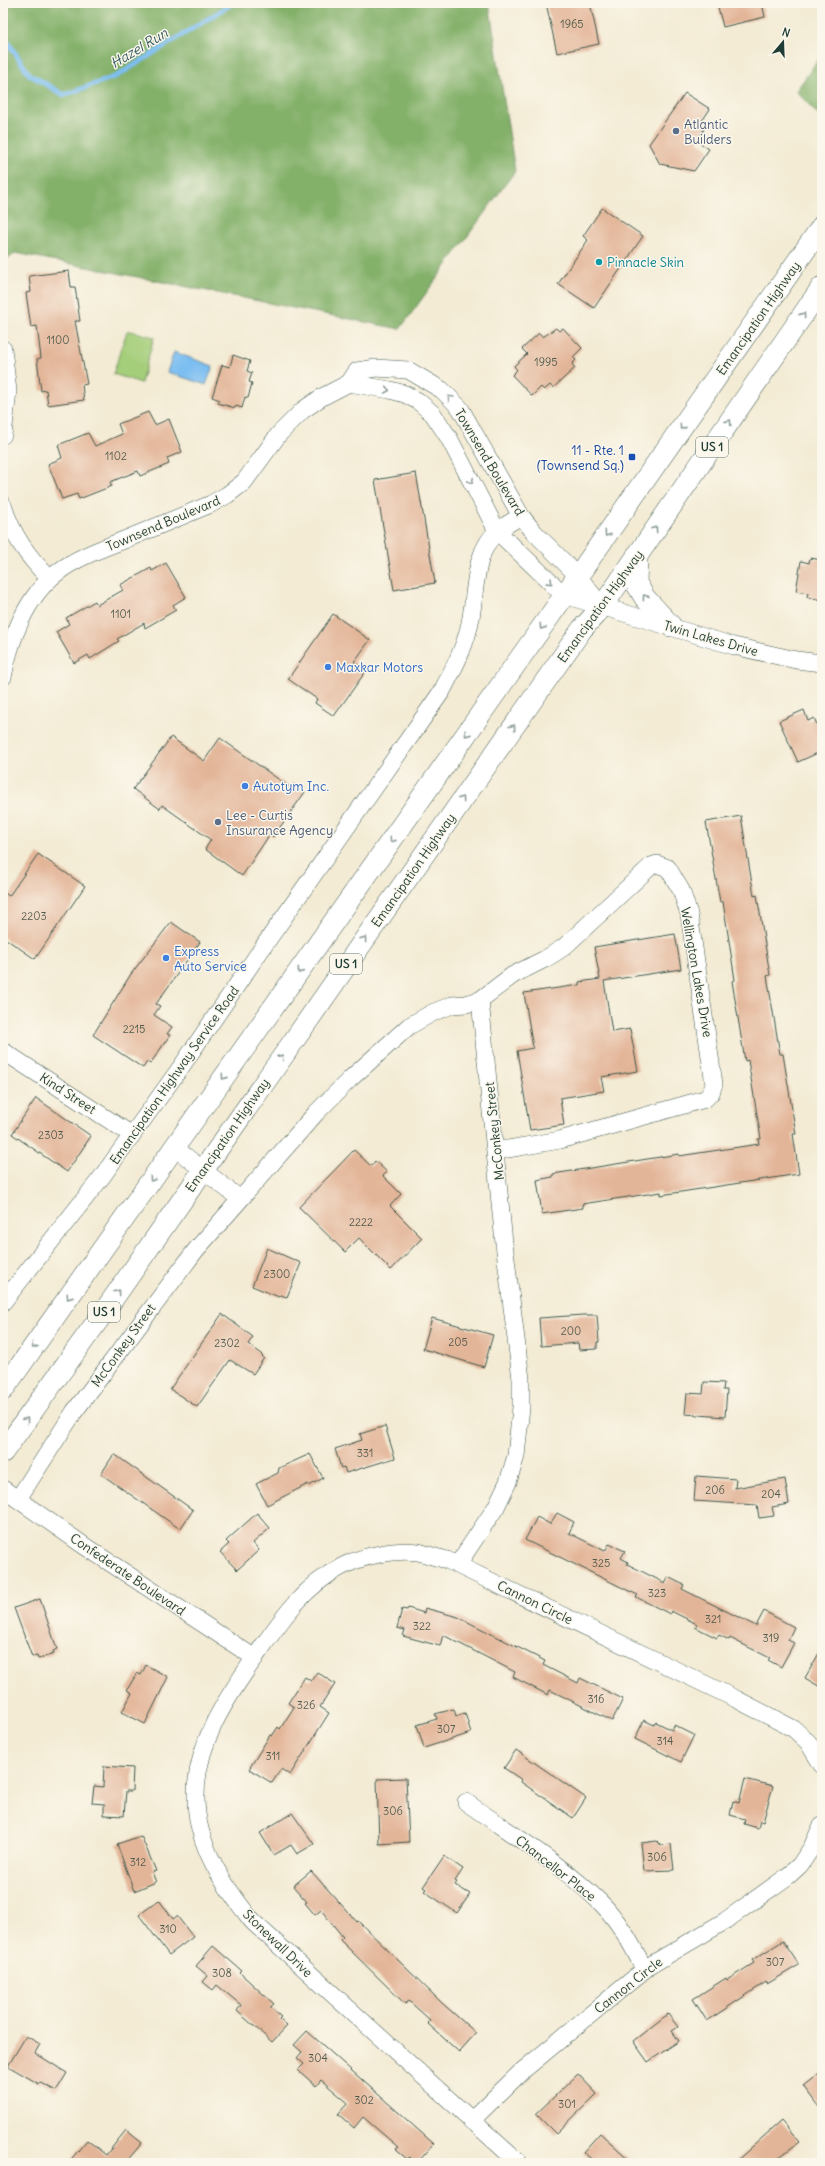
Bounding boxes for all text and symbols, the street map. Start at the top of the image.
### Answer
house number: 1965 [560,17,584,31]
north arrow [763,22,803,62]
water label: Hazel Run [107,23,172,72]
text: N [780,25,792,40]
place label: Atlantic Builders [684,116,732,148]
marker: Atlantic Builders [671,126,681,136]
place label: Pinnacle Skin [607,254,685,271]
marker: Pinnacle Skin [594,257,604,267]
street label: Emancipation Highway [713,258,804,379]
one-way arrow [798,312,805,319]
house number: 1100 [46,333,70,347]
house number: 1995 [534,355,558,369]
one-way arrow [384,385,390,394]
one-way arrow [447,395,455,403]
street label: Townsend Boulevard [451,406,528,519]
one-way arrow [724,419,731,426]
one-way arrow [679,423,687,430]
road number: US 1 [696,437,728,457]
place label: 11 - Rte. 1 (Townsend Sq.) [537,442,624,474]
house number: 1102 [105,449,127,463]
marker: 11 - Rte. 1 (Townsend Sq.) [627,452,637,462]
one-way arrow [466,476,474,484]
street label: Townsend Boulevard [104,492,223,555]
one-way arrow [650,526,657,533]
one-way arrow [605,529,612,536]
street label: Emancipation Highway [554,547,647,666]
one-way arrow [545,577,553,584]
one-way arrow [643,595,650,602]
house number: 1101 [111,607,131,621]
street label: Twin Lakes Drive [662,617,760,660]
one-way arrow [540,623,547,630]
place label: Maxkar Motors [336,659,423,676]
marker: Maxkar Motors [323,662,333,672]
one-way arrow [508,724,515,731]
one-way arrow [465,729,472,736]
place label: Autotym Inc. [253,778,329,795]
marker: Autotym Inc. [240,781,250,791]
one-way arrow [458,796,465,803]
place label: Lee - Curtis Insurance Agency [226,807,333,839]
street label: Emancipation Highway [368,810,459,931]
marker: Lee - Curtis Insurance Agency [213,817,223,827]
one-way arrow [389,836,397,843]
street label: Wellington Lakes Drive [677,906,716,1038]
house number: 2203 [21,909,47,923]
one-way arrow [359,937,366,944]
place label: Express Auto Service [174,943,247,975]
marker: Express Auto Service [161,953,171,963]
road number: US 1 [330,954,362,974]
one-way arrow [297,967,304,974]
street label: Emancipation Highway Service Road [106,983,242,1167]
house number: 2215 [123,1022,145,1036]
one-way arrow [276,1055,283,1062]
street label: Kind Street [36,1069,100,1118]
one-way arrow [222,1073,229,1080]
street label: Emancipation Highway [182,1075,272,1195]
street label: McConkey Street [481,1080,508,1181]
house number: 2303 [38,1128,64,1142]
one-way arrow [150,1175,157,1182]
house number: 2222 [349,1215,373,1229]
house number: 2300 [264,1267,290,1281]
one-way arrow [113,1289,121,1296]
one-way arrow [66,1293,74,1300]
street label: McConkey Street [87,1300,160,1390]
road number: US 1 [88,1302,120,1322]
house number: 200 [561,1324,581,1338]
house number: 205 [448,1335,468,1349]
house number: 2302 [214,1336,240,1350]
one-way arrow [32,1341,39,1348]
one-way arrow [21,1418,28,1425]
house number: 331 [357,1446,373,1460]
house number: 206 [705,1483,725,1497]
house number: 204 [761,1487,781,1501]
street label: Confederate Boulevard [67,1529,189,1620]
house number: 325 [592,1556,610,1570]
street label: Cannon Circle [494,1577,575,1628]
house number: 323 [648,1586,666,1600]
house number: 321 [705,1612,721,1626]
house number: 322 [413,1619,431,1633]
house number: 319 [763,1631,779,1645]
house number: 316 [588,1692,604,1706]
house number: 326 [297,1698,315,1712]
house number: 307 [437,1722,456,1736]
house number: 314 [657,1734,673,1748]
house number: 311 [266,1749,280,1763]
house number: 306 [383,1804,403,1818]
street label: Chancellor Place [512,1832,599,1905]
house number: 306 [647,1850,667,1864]
house number: 312 [130,1855,146,1869]
street label: Stonewall Drive [239,1906,316,1981]
house number: 310 [159,1922,177,1936]
street label: Cannon Circle [591,1953,666,2017]
house number: 307 [766,1955,785,1969]
house number: 308 [212,1966,232,1980]
house number: 304 [308,2051,328,2065]
house number: 302 [354,2093,374,2107]
house number: 301 [558,2097,576,2111]

